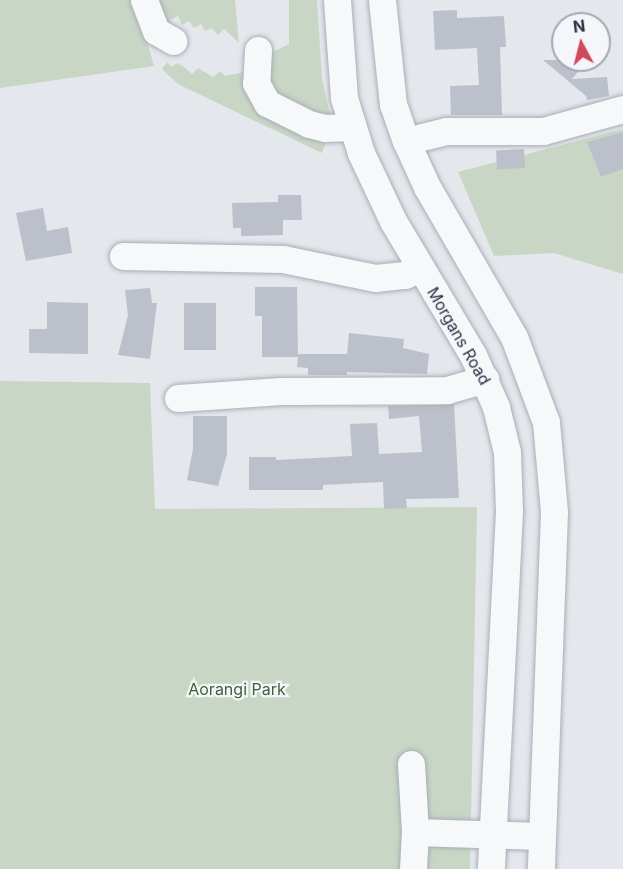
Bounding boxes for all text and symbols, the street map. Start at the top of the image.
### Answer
north arrow [551,12,611,72]
text: N [572,15,586,37]
street label: Morgans Road [423,284,495,388]
park label: Aorangi Park [188,679,286,699]

